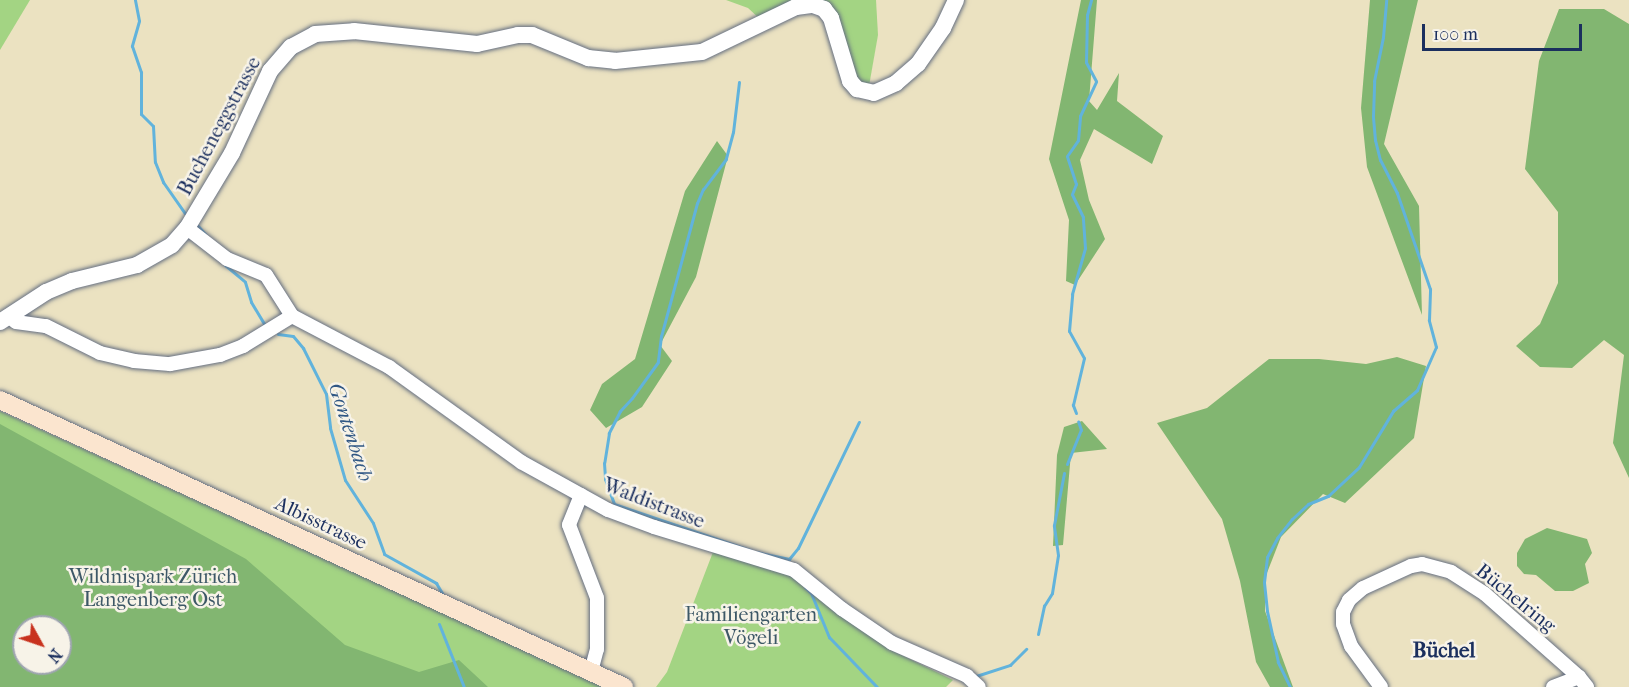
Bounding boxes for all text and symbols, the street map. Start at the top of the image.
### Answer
scale bar [1425,12,1586,50]
text: 100 m [1433,24,1478,45]
street label: Bucheneggstrasse [172,53,266,199]
water label: Gontenbach [323,379,379,485]
street label: Waldistrasse [600,473,708,533]
street label: Albisstrasse [271,491,371,555]
street label: Büchelring [1471,558,1561,638]
park label: Wildnispark Zürich Langenberg Ost [69,565,237,612]
park label: Familiengarten Vögeli [685,602,817,649]
north arrow [12,615,72,675]
district label: Büchel [1413,637,1475,663]
text: N [43,645,66,666]

